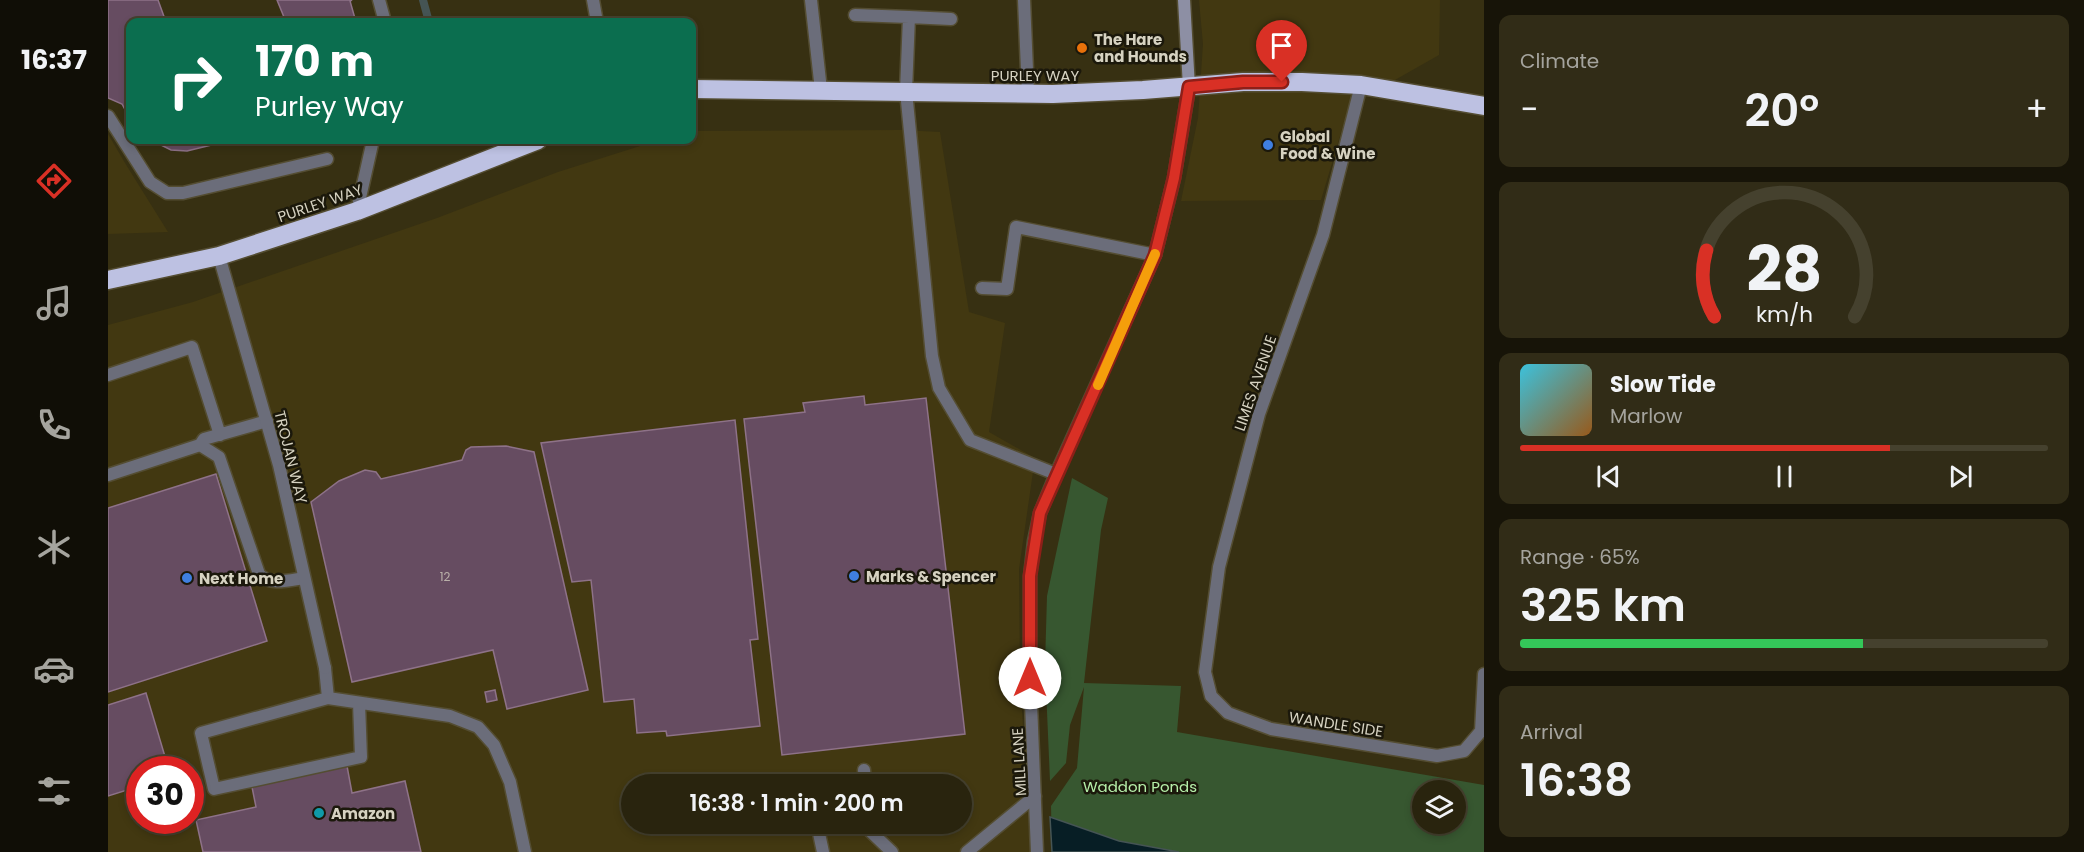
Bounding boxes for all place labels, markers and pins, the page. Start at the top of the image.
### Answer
pin [1256,20,1307,82]
place label: The Hare and Hounds [1094,29,1187,67]
marker: The Hare and Hounds [1075,41,1089,55]
place label: Global Food & Wine [1280,126,1375,164]
marker: Global Food & Wine [1261,138,1275,152]
place label: Marks & Spencer [866,566,996,587]
place label: Next Home [199,568,283,589]
marker: Marks & Spencer [847,569,861,583]
marker: Next Home [180,571,194,585]
place label: Amazon [331,803,395,824]
marker: Amazon [312,806,326,820]

